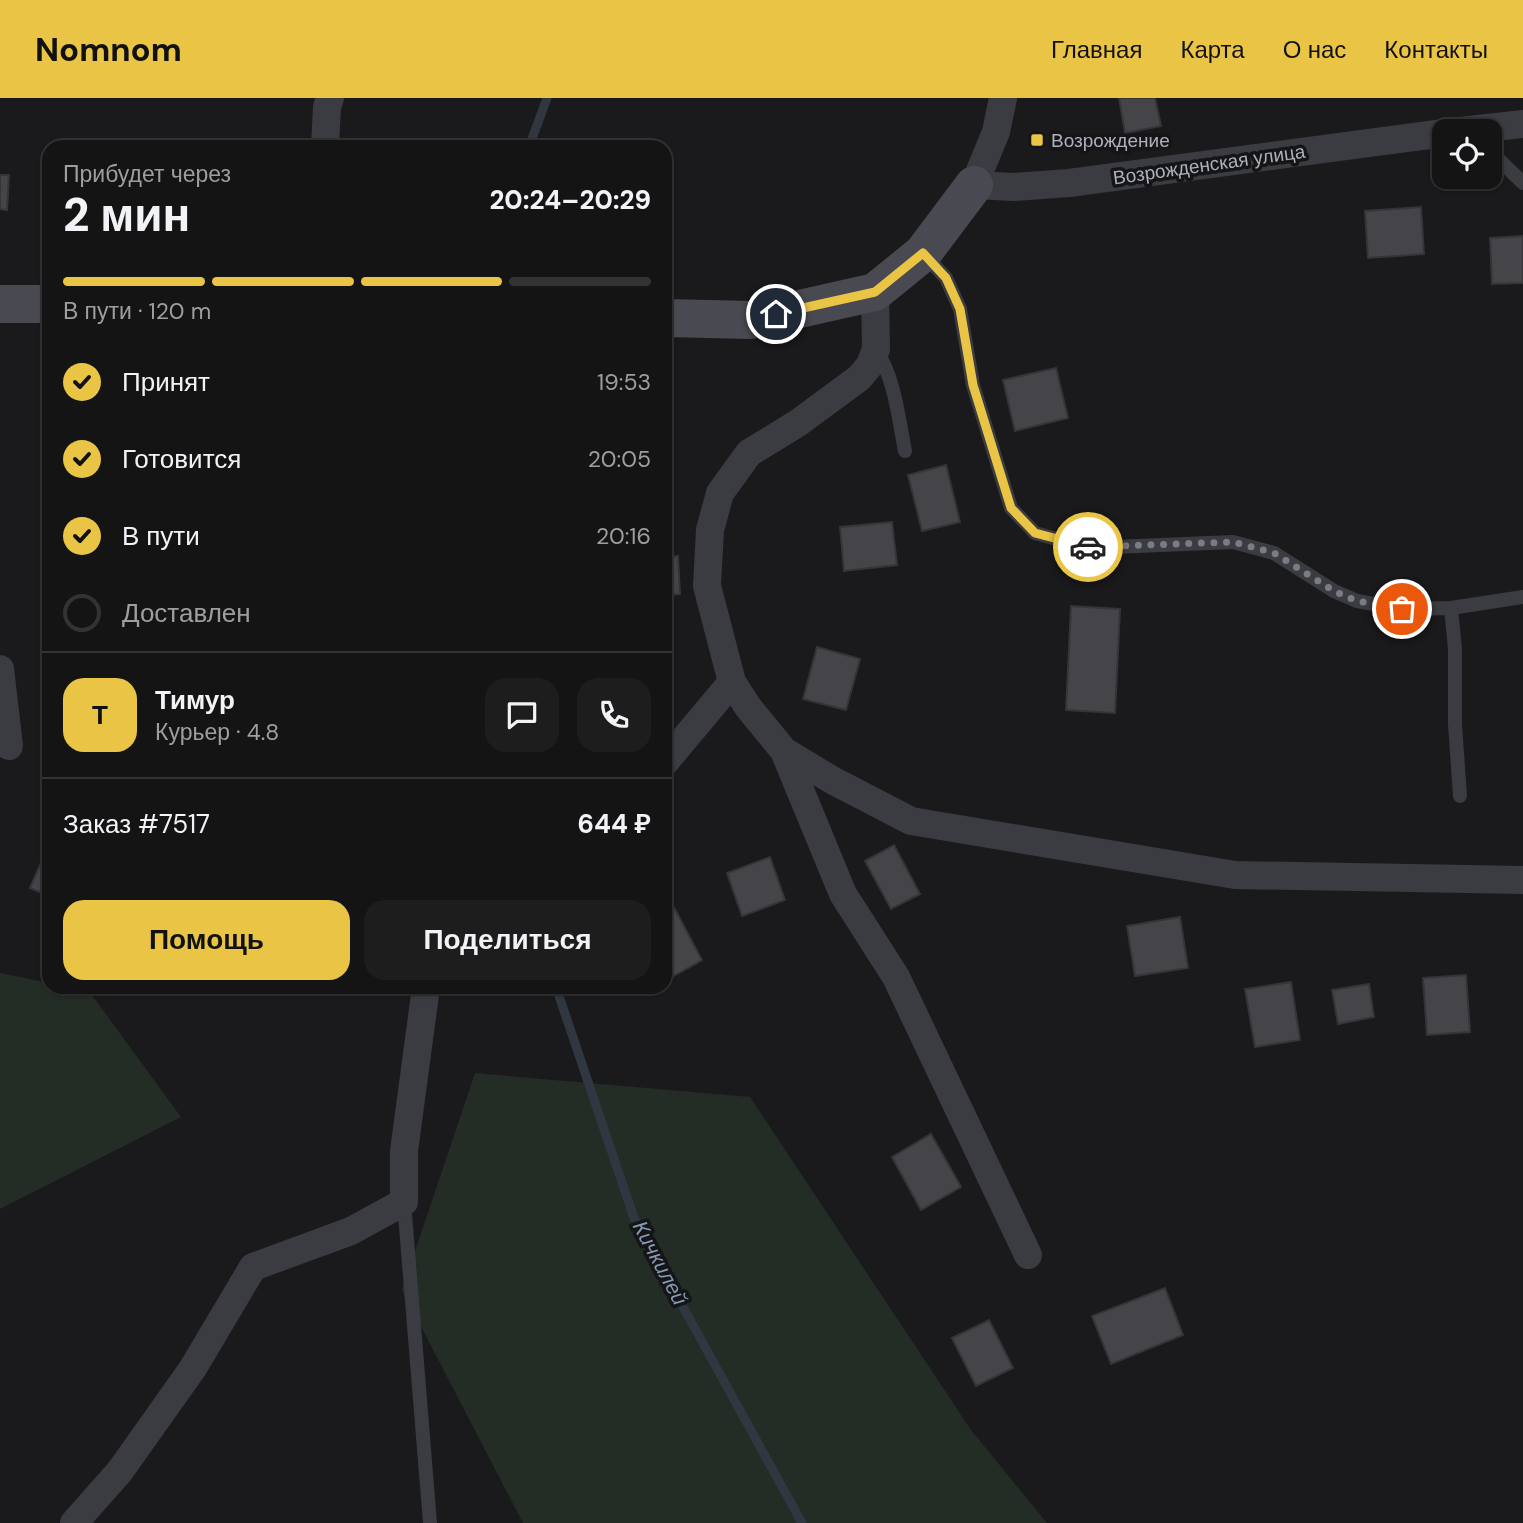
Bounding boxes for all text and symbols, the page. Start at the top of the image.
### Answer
text: Nomnom [35,28,182,71]
text: Главная [1051,34,1142,65]
text: Карта [1180,34,1245,65]
text: О нас [1283,34,1346,65]
text: Контакты [1384,34,1488,65]
map controls [1432,119,1502,189]
button: locate [1432,119,1502,189]
place label: Возрождение [1051,128,1170,153]
marker: Возрождение [1029,132,1045,148]
street label: Возрожденская улица [1111,139,1307,190]
text: Прибудет через [63,159,231,189]
text: 20:24–20:29 [489,183,651,217]
text: 2 мин [63,185,190,245]
pin [746,284,806,344]
icon: home [757,295,795,333]
text: В пути · 120 m [63,296,211,326]
icon: check [63,363,101,401]
text: Принят [122,365,210,399]
text: 19:53 [597,367,651,397]
icon: check [63,440,101,478]
text: Готовится [122,442,241,476]
text: 20:05 [588,444,651,474]
courier [1053,512,1123,582]
icon: check [63,517,101,555]
text: В пути [122,519,200,553]
text: 20:16 [596,521,651,551]
icon: car [1069,528,1107,566]
pin [1372,579,1432,639]
icon: bag [1383,590,1421,628]
text: Доставлен [122,596,251,630]
button: chat [485,678,559,752]
button: phone [577,678,651,752]
text: Тимур [155,683,235,717]
text: Т [92,698,108,732]
text: Курьер · 4.8 [155,717,279,747]
text: Заказ #7517 [63,807,210,841]
text: 644 ₽ [578,807,651,841]
button: Помощь [63,900,350,980]
button: Поделиться [364,900,651,980]
water label: Кичкилей [626,1216,694,1310]

